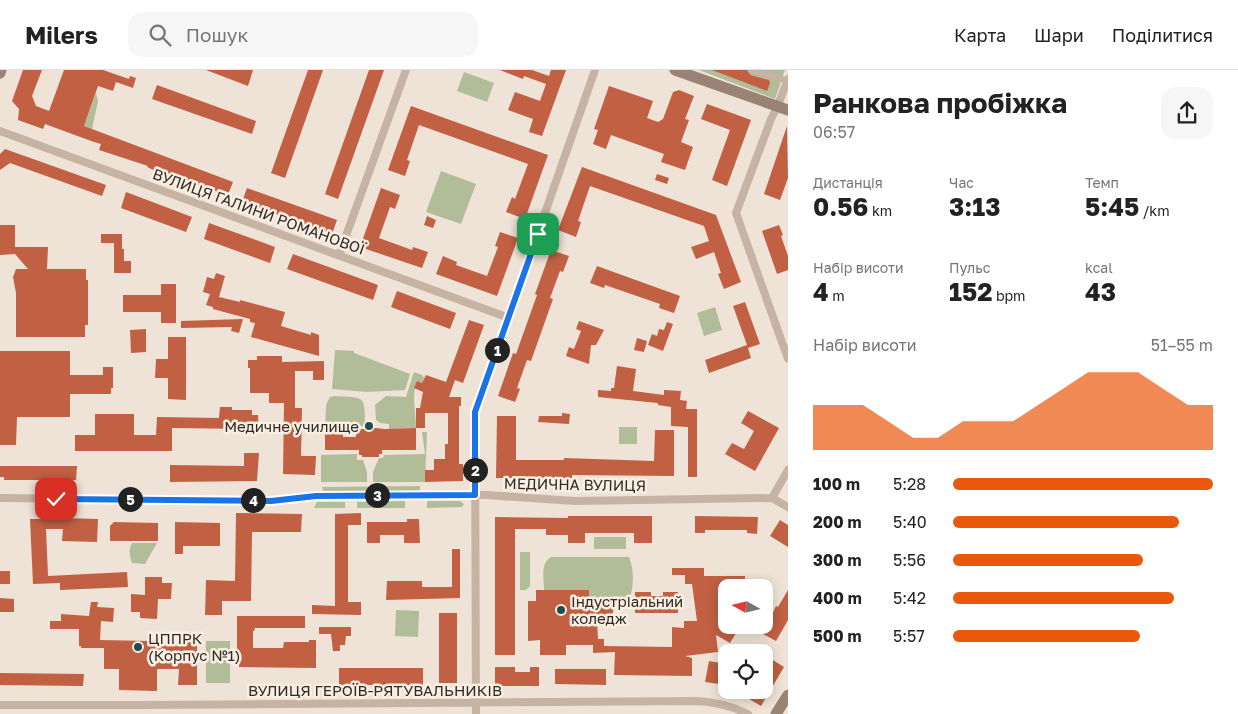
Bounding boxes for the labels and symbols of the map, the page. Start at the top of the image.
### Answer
street label: ВУЛИЦЯ ГАЛИНИ РОМАНОВОЇ [150,164,368,258]
pin [517,213,559,255]
pin: 1 [484,338,510,362]
place label: Медичне училище [224,417,359,435]
marker: Медичне училище [363,420,375,432]
pin: 2 [462,458,488,482]
street label: МЕДИЧНА ВУЛИЦЯ [504,474,646,494]
pin [35,478,77,520]
pin: 3 [364,482,390,508]
pin: 5 [118,486,142,512]
pin: 4 [240,488,266,512]
north arrow [718,579,772,634]
place label: Індустріальний коледж [571,592,683,627]
marker: Індустріальний коледж [555,604,567,616]
place label: ЦППРК (Корпус №1) [148,629,241,664]
marker: ЦППРК (Корпус №1) [132,641,144,653]
street label: ВУЛИЦЯ ГЕРОЇВ-РЯТУВАЛЬНИКІВ [248,681,502,699]

